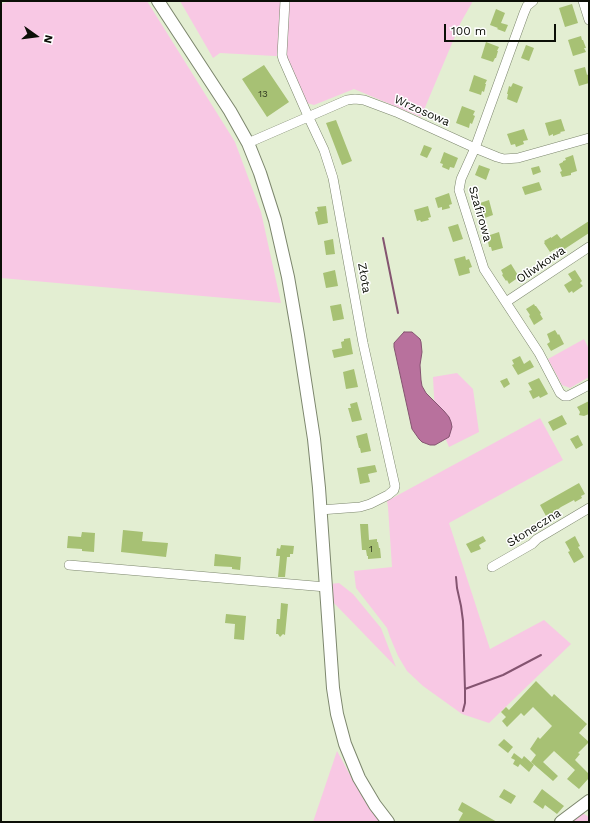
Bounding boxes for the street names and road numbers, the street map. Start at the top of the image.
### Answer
street label: Wrzosowa [392,92,452,130]
street label: Szafirowa [465,185,495,243]
street label: Oliwkowa [514,243,568,287]
street label: Złota [354,262,374,294]
street label: Słoneczna [504,506,564,550]

